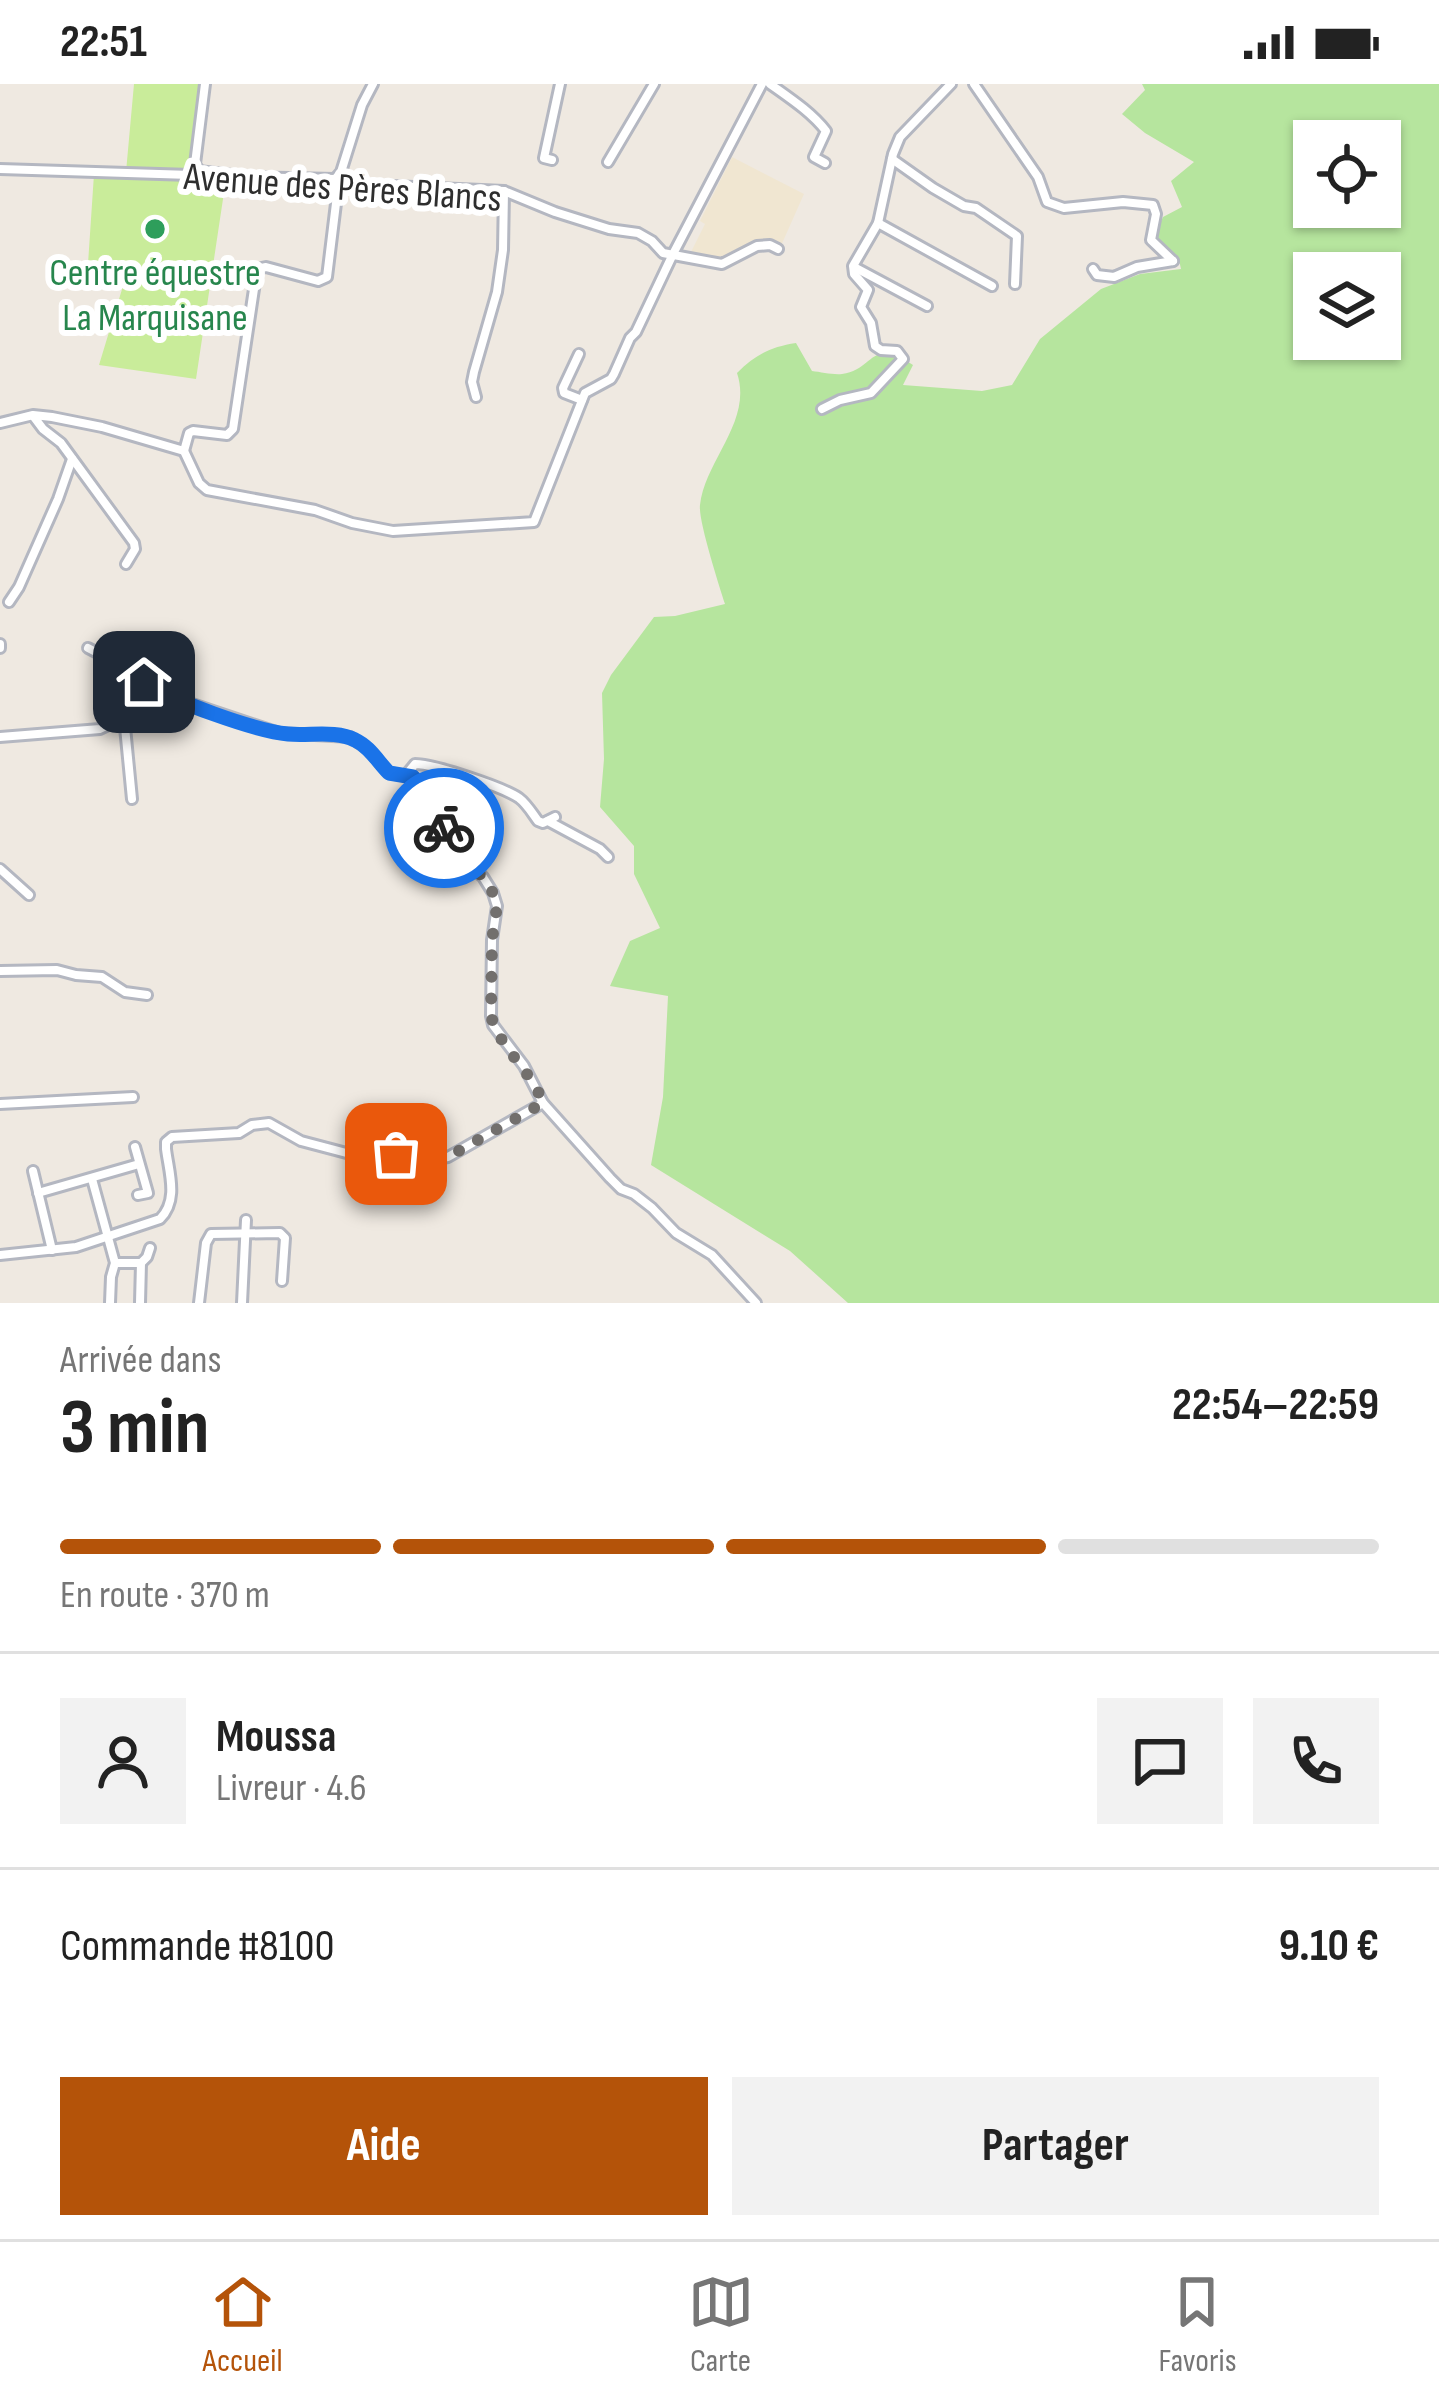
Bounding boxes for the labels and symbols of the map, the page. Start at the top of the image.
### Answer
street label: Avenue des Pères Blancs [181,154,503,223]
marker: Centre équestre La Marquisane [142,216,168,242]
place label: Centre équestre La Marquisane [49,250,261,342]
pin [93,631,195,733]
courier [384,768,504,888]
pin [345,1103,447,1205]

